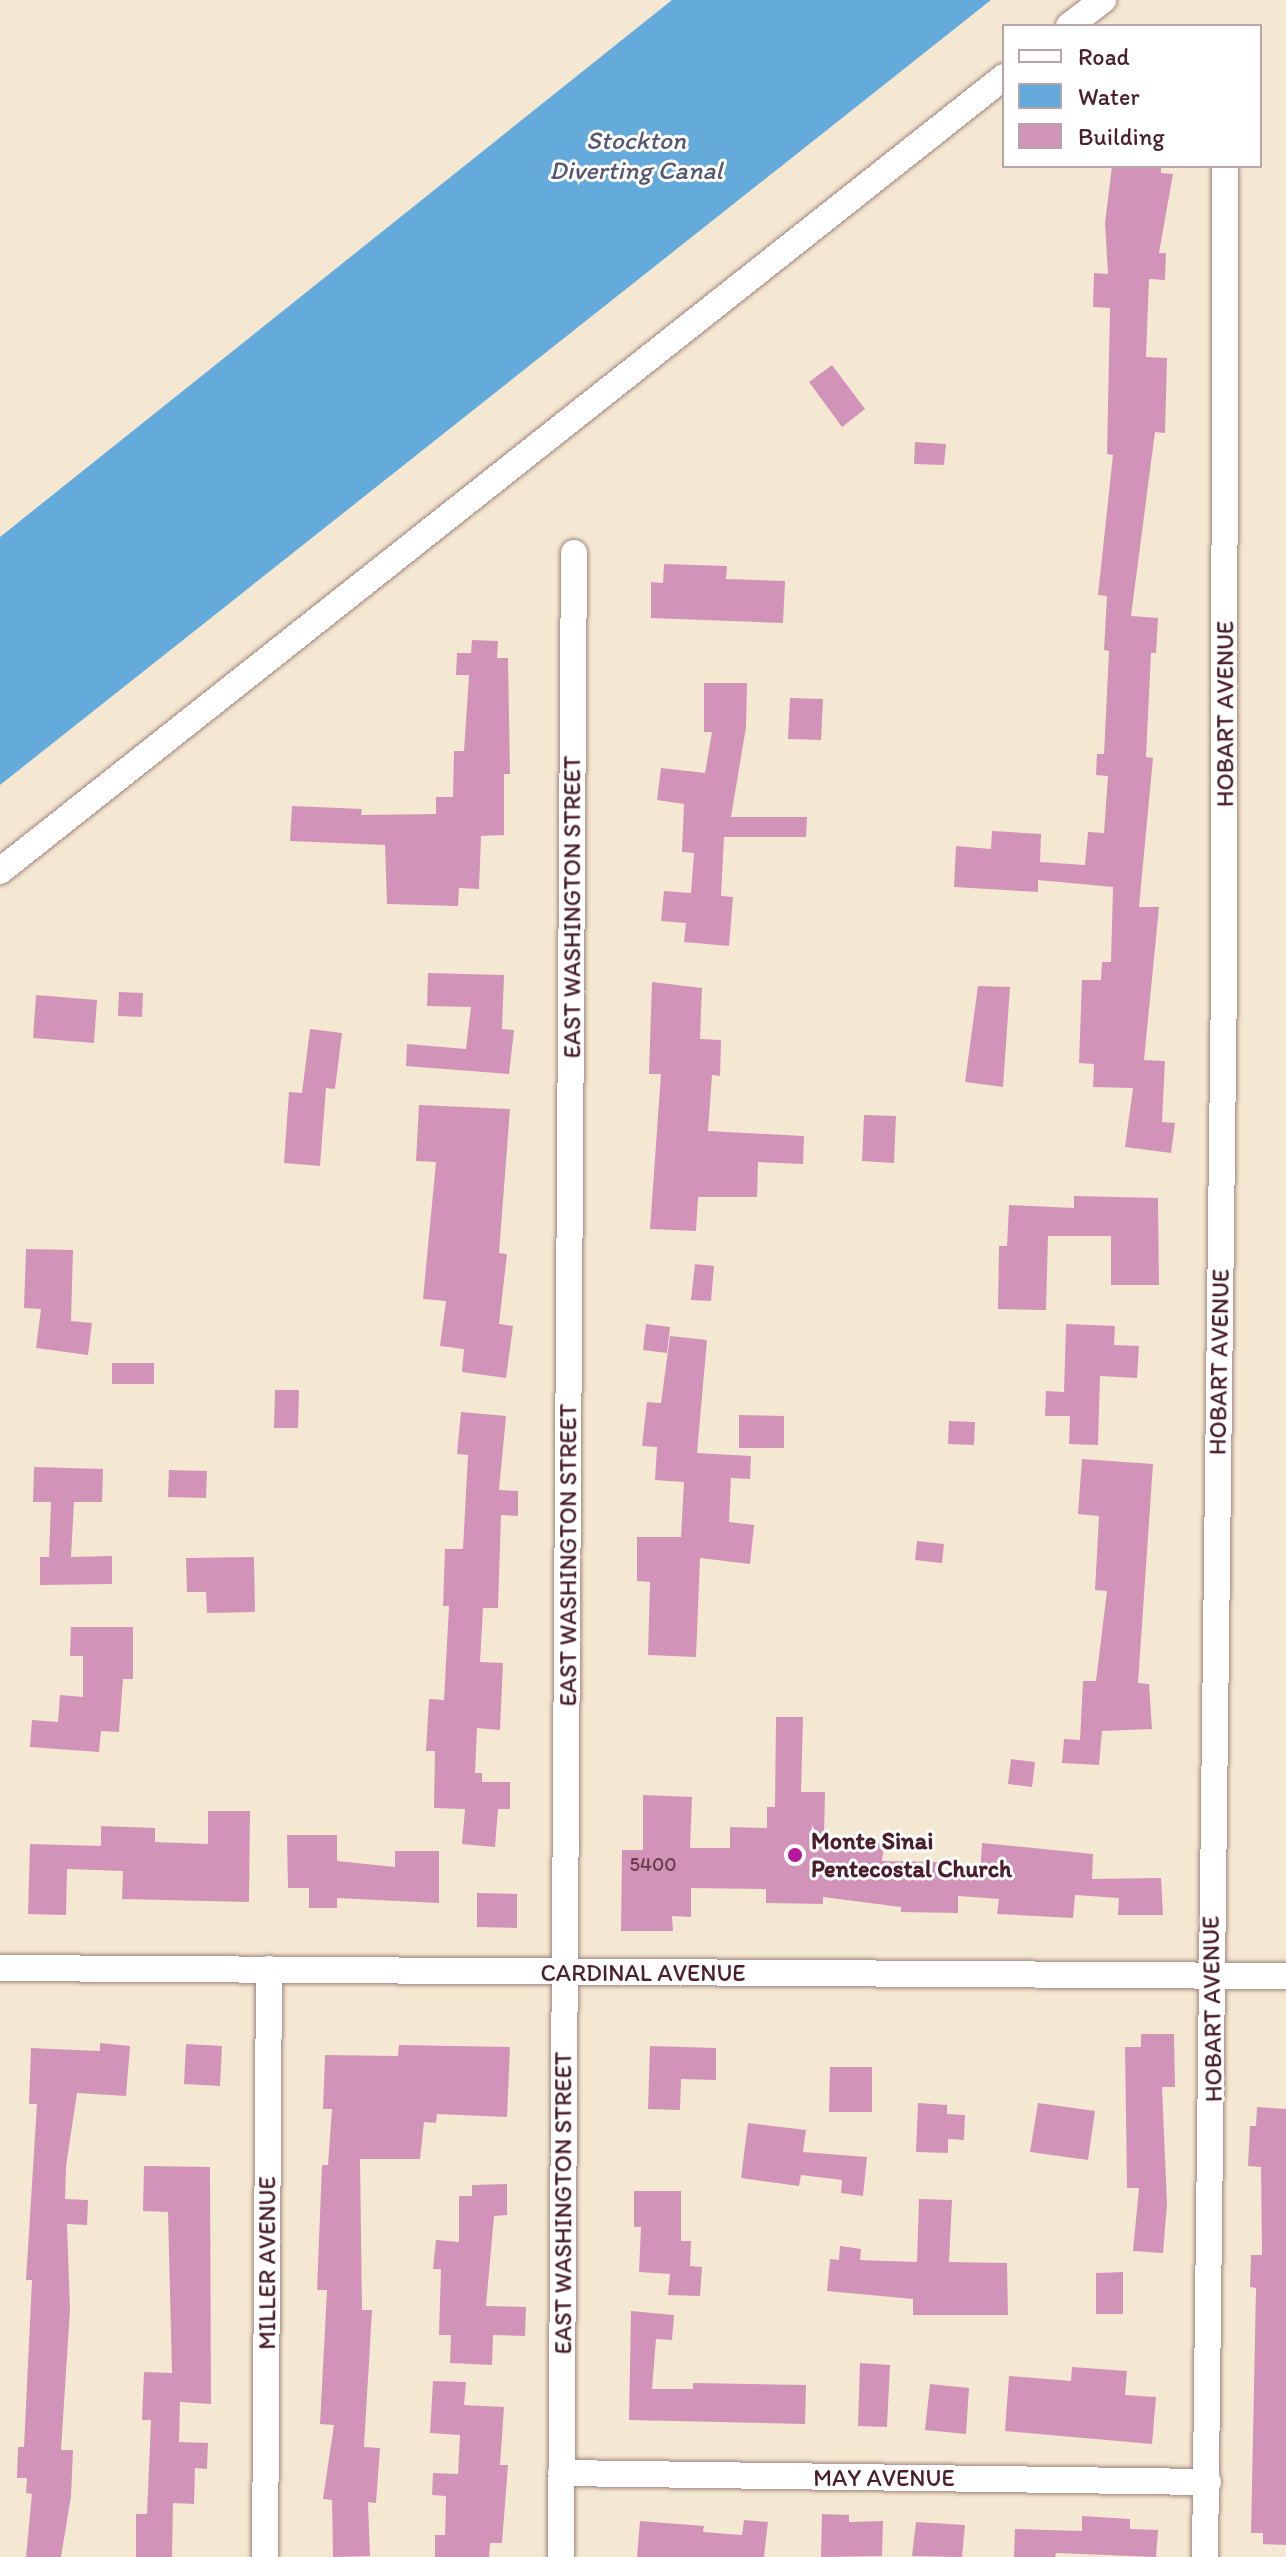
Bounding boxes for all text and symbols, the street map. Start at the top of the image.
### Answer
legend [1002,24,1262,168]
text: Road [1078,42,1130,71]
text: Water [1078,82,1140,111]
text: Building [1078,122,1165,151]
water label: Stockton Diverting Canal [549,125,723,186]
street label: HOBART AVENUE [1211,621,1239,807]
street label: EAST WASHINGTON STREET [558,757,586,1057]
street label: HOBART AVENUE [1203,1269,1235,1455]
street label: EAST WASHINGTON STREET [554,1405,582,1705]
place label: Monte Sinai Pentecostal Church [811,1827,1012,1883]
marker: Monte Sinai Pentecostal Church [786,1846,804,1864]
house number: 5400 [629,1852,677,1876]
street label: HOBART AVENUE [1196,1916,1228,2102]
street label: CARDINAL AVENUE [541,1959,745,1987]
street label: EAST WASHINGTON STREET [549,2053,577,2353]
street label: MILLER AVENUE [253,2177,281,2349]
street label: MAY AVENUE [814,2464,954,2492]

